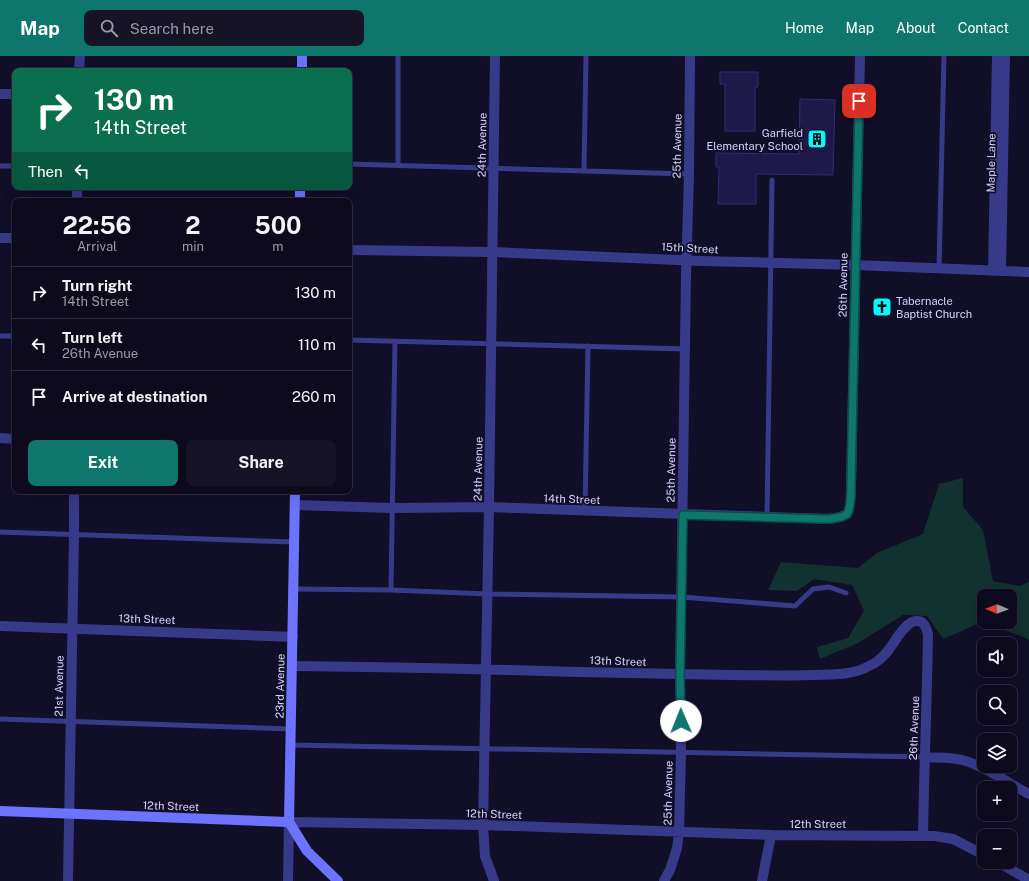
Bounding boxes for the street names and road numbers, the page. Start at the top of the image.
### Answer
street label: 24th Avenue [475,113,489,177]
street label: 25th Avenue [670,114,684,178]
street label: Maple Lane [984,133,998,193]
street label: 15th Street [661,241,719,255]
street label: 26th Avenue [836,253,850,317]
street label: 24th Avenue [471,437,485,501]
street label: 25th Avenue [664,438,678,502]
street label: 14th Street [543,492,601,506]
street label: 13th Street [118,612,176,626]
street label: 23rd Avenue [273,654,287,718]
street label: 13th Street [589,654,647,668]
street label: 21st Avenue [52,655,66,717]
street label: 26th Avenue [907,696,921,760]
street label: 25th Avenue [661,761,675,825]
street label: 12th Street [143,799,199,813]
street label: 12th Street [466,807,522,821]
street label: 12th Street [790,818,846,830]

